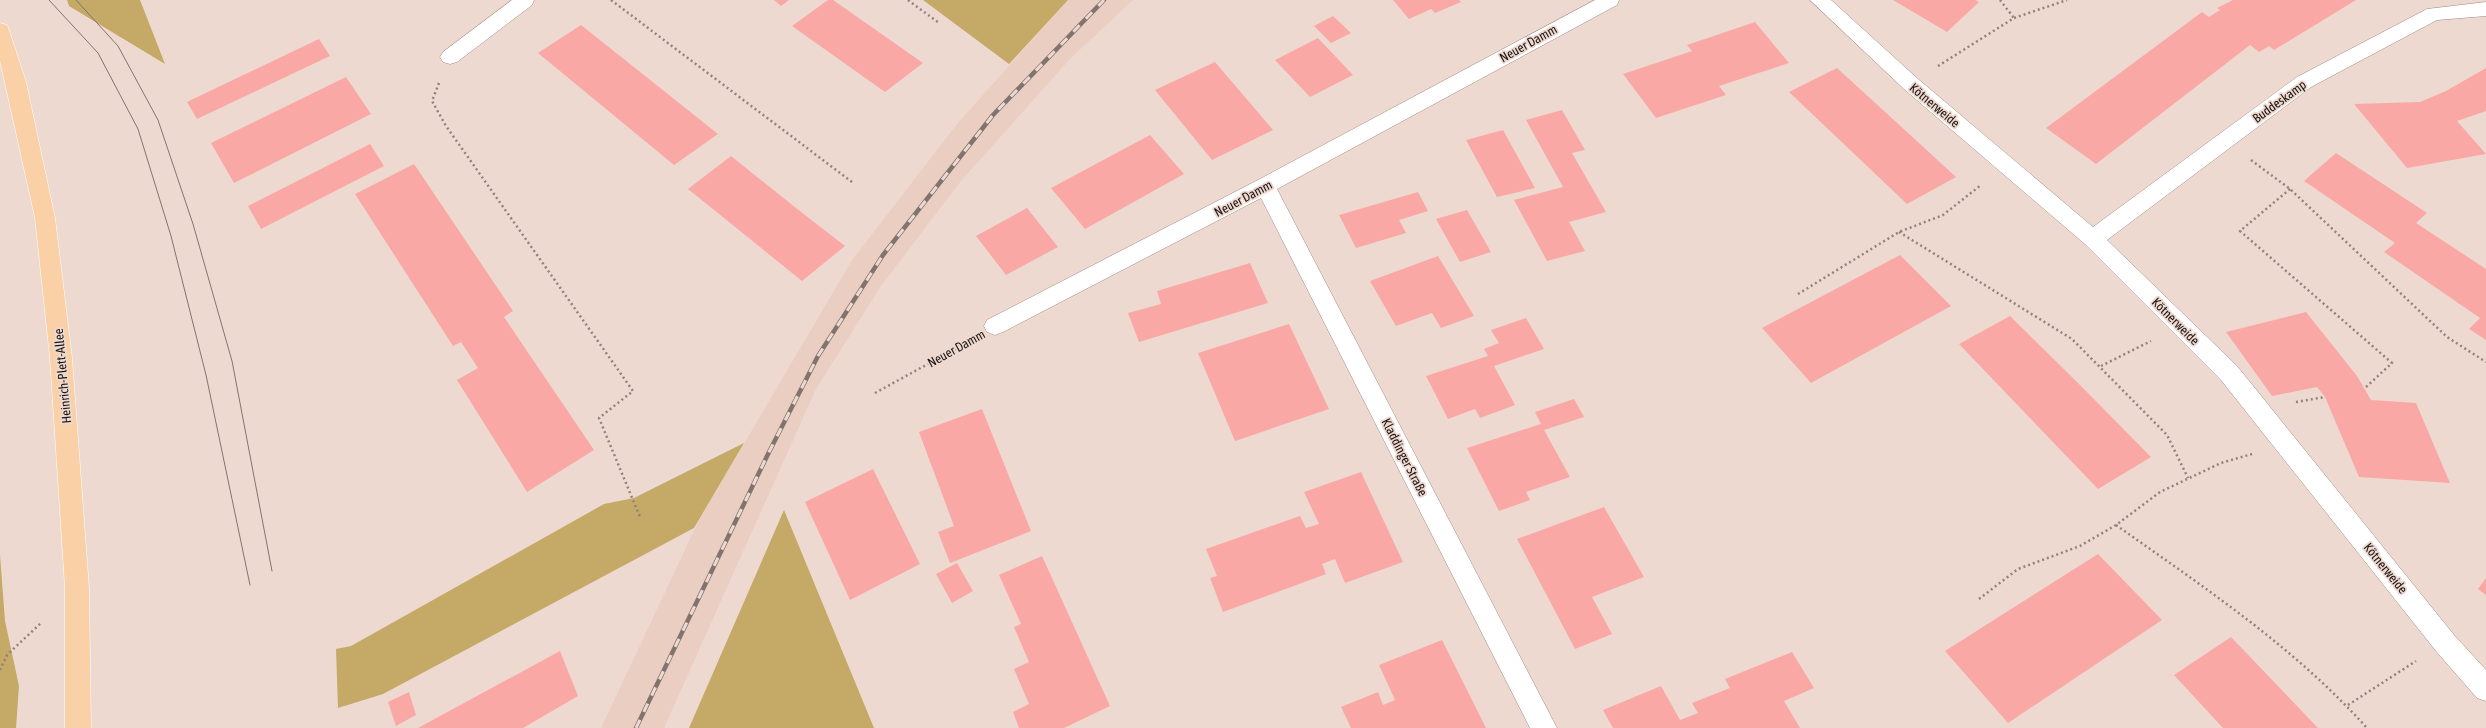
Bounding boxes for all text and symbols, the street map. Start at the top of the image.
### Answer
street label: Neuer Damm [1497,22,1560,65]
street label: Buddeskamp [2250,77,2309,126]
street label: Kötnerweide [1907,80,1963,131]
street label: Neuer Damm [1212,177,1275,220]
street label: Kötnerweide [2149,295,2202,348]
street label: Neuer Damm [925,327,988,370]
street label: Heinrich-Plett-Allee [51,328,74,424]
street label: Kladdinger Straße [1379,416,1431,499]
street label: Kötnerweide [2361,540,2411,597]

